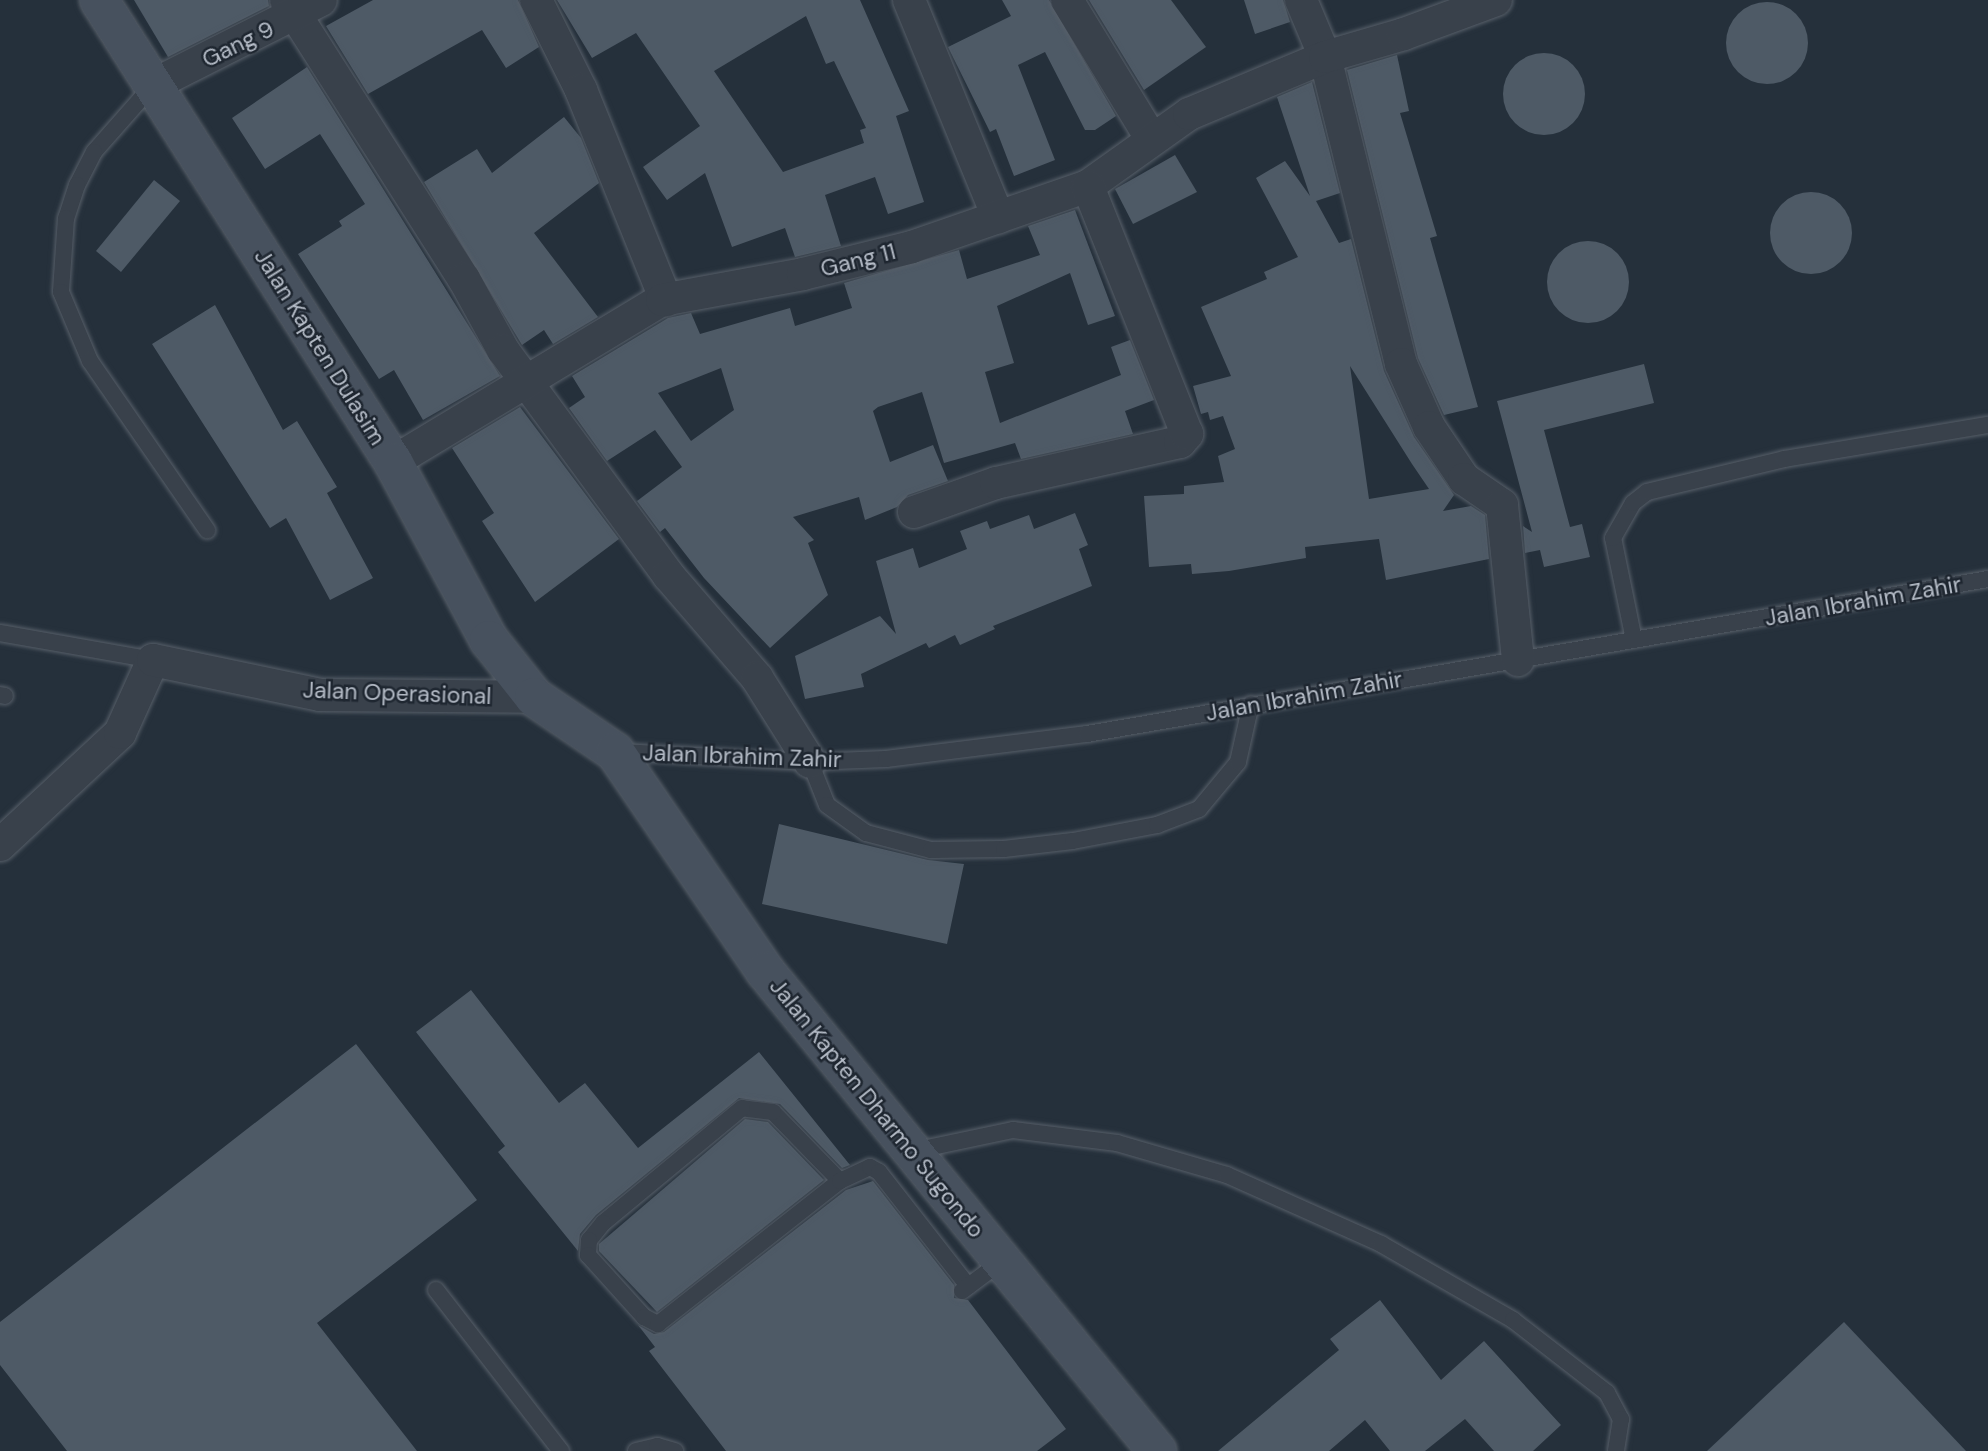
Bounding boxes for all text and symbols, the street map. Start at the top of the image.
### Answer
street label: Gang 9 [198,15,278,73]
street label: Gang 11 [818,237,898,283]
street label: Jalan Kapten Dulasim [249,244,391,450]
street label: Jalan Ibrahim Zahir [1762,570,1964,632]
street label: Jalan Ibrahim Zahir [1203,665,1405,727]
street label: Jalan Operasional [302,676,492,710]
street label: Jalan Ibrahim Zahir [642,739,842,773]
street label: Jalan Kapten Dharmo Sugondo [764,973,990,1243]

